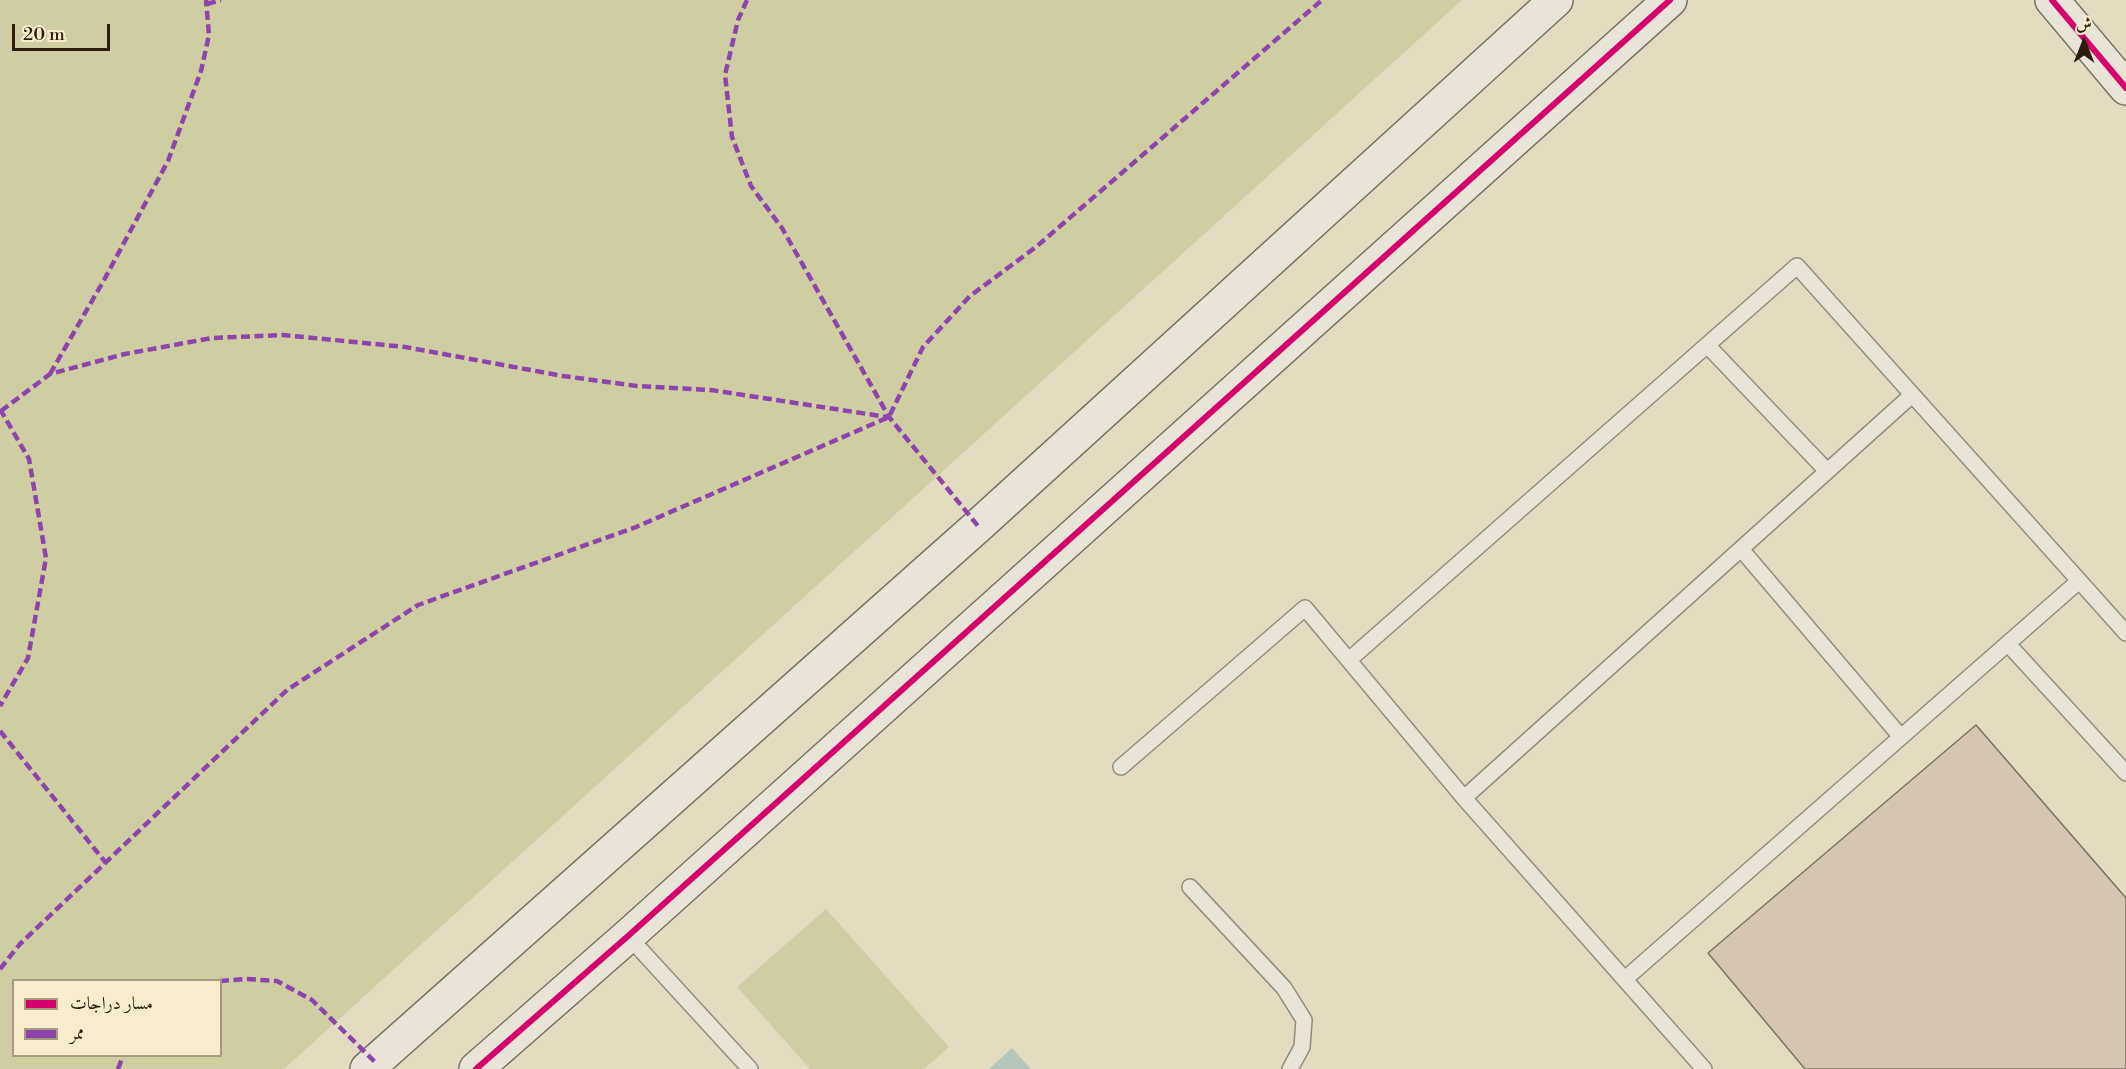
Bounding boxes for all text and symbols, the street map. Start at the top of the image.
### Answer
scale bar [15,12,112,50]
north arrow [2054,12,2114,72]
text: ش [2076,14,2092,34]
text: 20 m [23,23,65,46]
legend [12,979,222,1057]
text: مسار دراجات [70,992,153,1015]
text: ممر [70,1022,84,1045]

